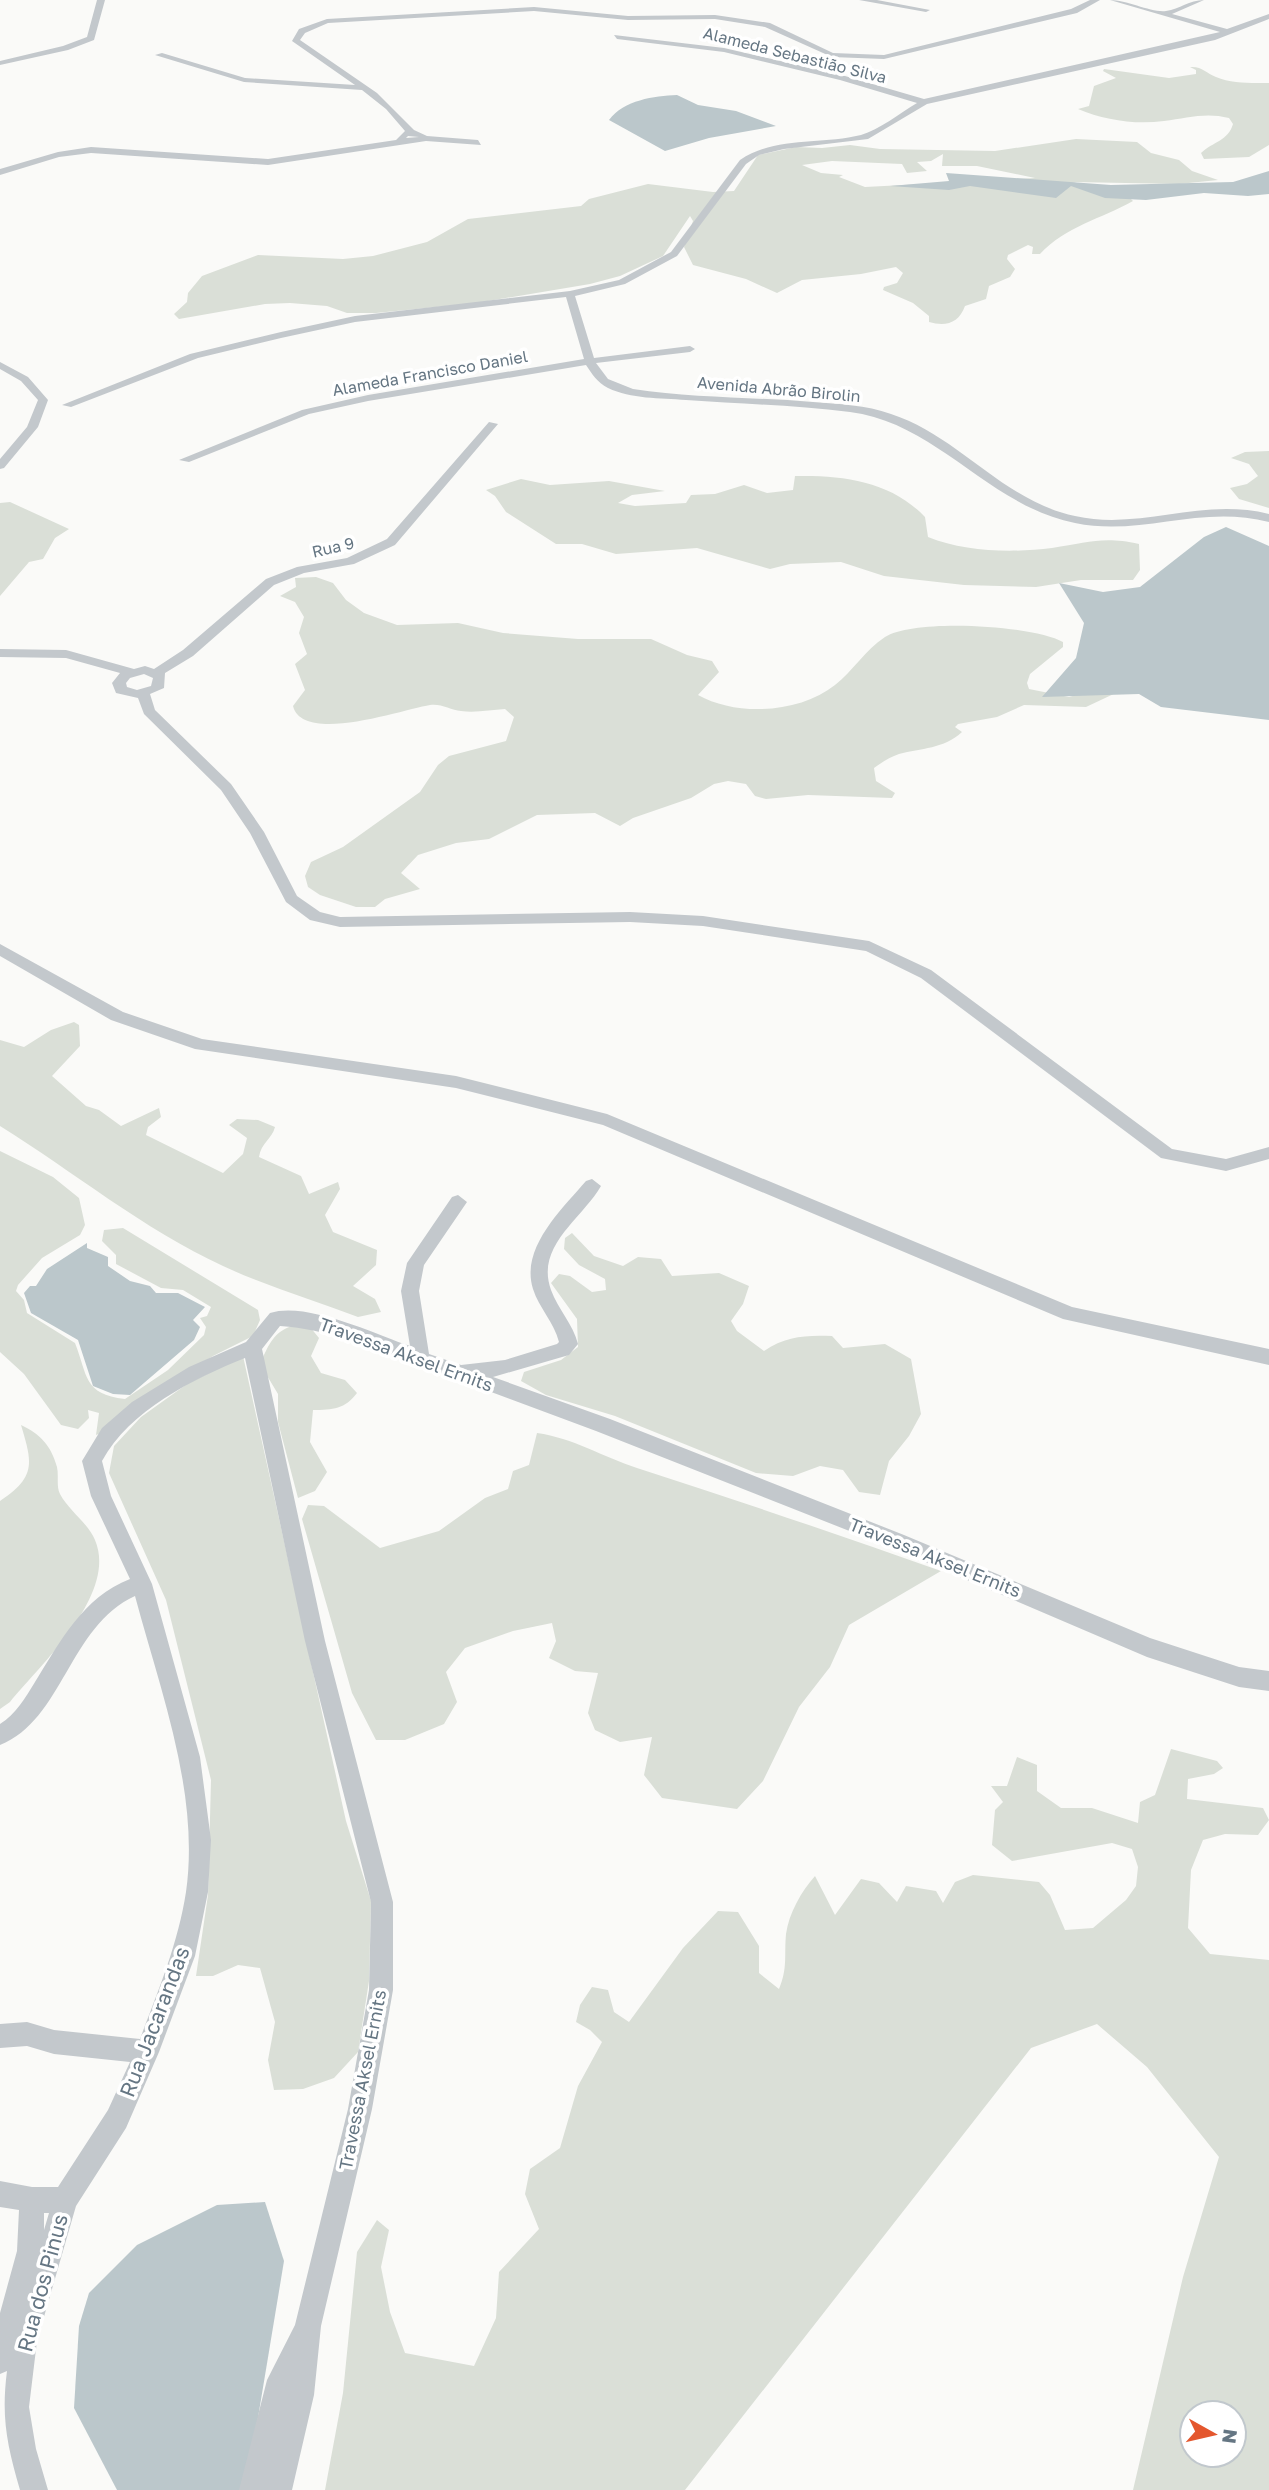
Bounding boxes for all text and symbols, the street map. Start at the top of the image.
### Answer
street label: Alameda Sebastião Silva [701,23,889,87]
street label: Alameda Francisco Daniel [331,346,529,400]
street label: Avenida Abrão Birolin [696,372,862,406]
street label: Rua 9 [310,532,356,562]
street label: Travessa Aksel Ernits [317,1312,496,1396]
street label: Travessa Aksel Ernits [846,1513,1024,1602]
street label: Rua Jacarandas [113,1943,195,2101]
street label: Travessa Aksel Ernits [334,1988,390,2172]
street label: Rua dos Pinus [11,2211,73,2355]
north arrow [1178,2399,1248,2469]
text: N [1218,2428,1243,2445]

